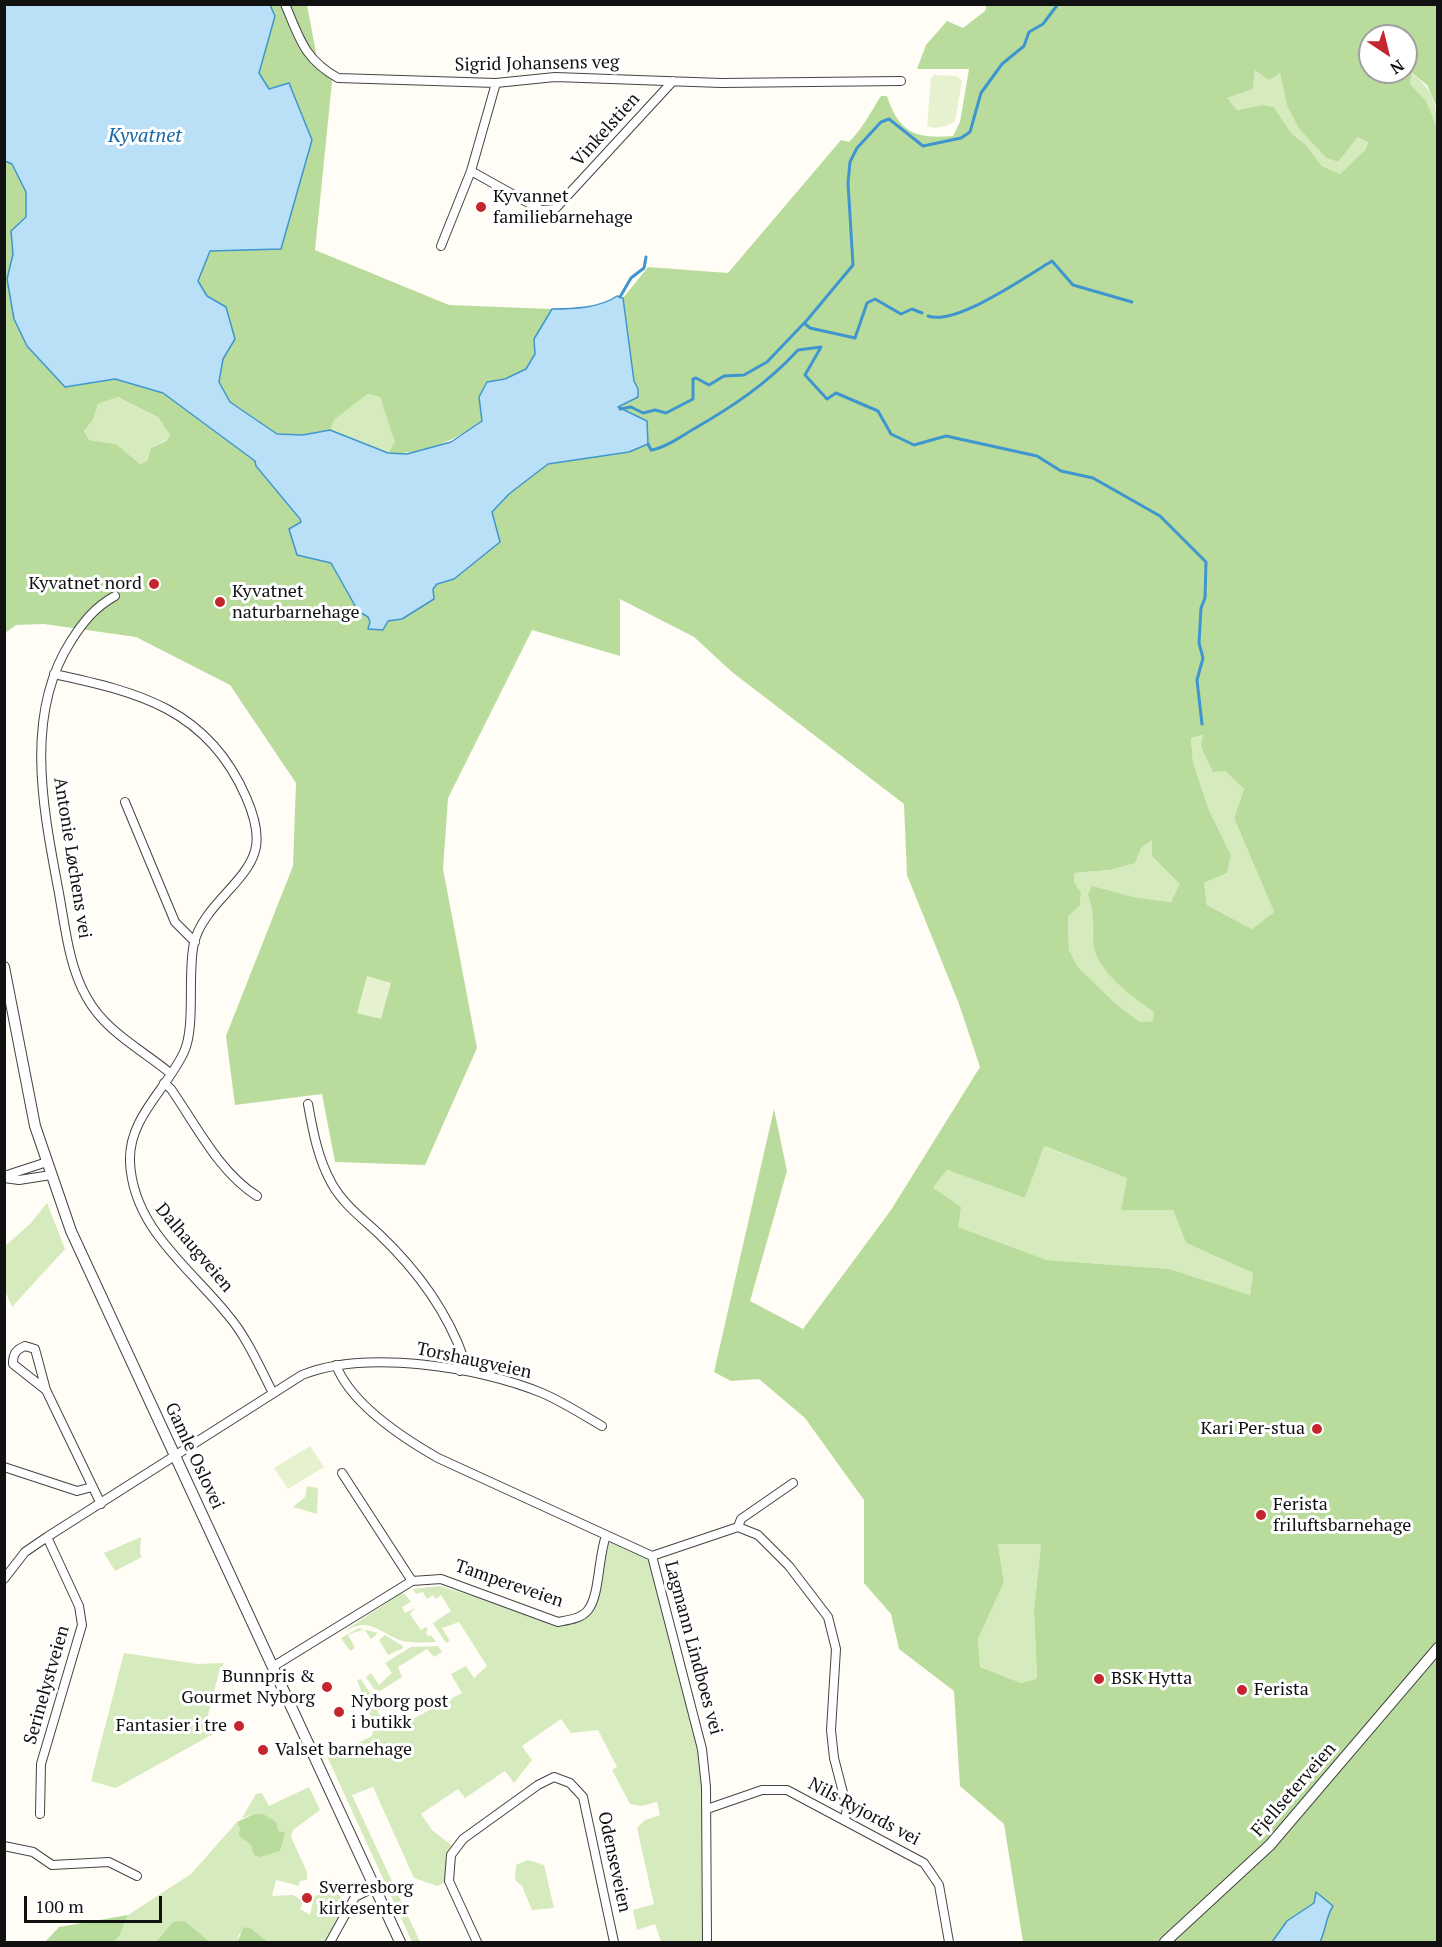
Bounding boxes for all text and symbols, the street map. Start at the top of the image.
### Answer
north arrow [1358,24,1418,84]
street label: Sigrid Johansens veg [454,52,620,76]
text: N [1386,55,1408,80]
street label: Vinkelstien [567,89,645,171]
water label: Kyvatnet [108,124,182,148]
place label: Kyvannet familiebarnehage [493,186,633,228]
marker: Kyvannet familiebarnehage [474,200,488,214]
place label: Kyvatnet nord [29,573,142,595]
marker: Kyvatnet nord [147,577,161,591]
place label: Kyvatnet naturbarnehage [232,581,359,624]
marker: Kyvatnet naturbarnehage [213,595,227,609]
street label: Antonie Løchens vei [49,776,95,940]
street label: Dalhaugveien [150,1199,238,1297]
street label: Torshaugveien [414,1338,534,1384]
street label: Gamle Oslovei [160,1399,228,1513]
place label: Kari Per-stua [1201,1418,1305,1440]
marker: Kari Per-stua [1310,1422,1324,1436]
place label: Ferista friluftsbarnehage [1273,1494,1411,1537]
marker: Ferista friluftsbarnehage [1254,1508,1268,1522]
street label: Tampereveien [452,1555,566,1613]
street label: Lagmann Lindboes vei [659,1559,727,1737]
street label: Serinelystveien [20,1623,74,1747]
place label: Bunnpris & Gourmet Nyborg [181,1666,315,1708]
place label: BSK Hytta [1111,1668,1192,1690]
marker: BSK Hytta [1092,1672,1106,1686]
place label: Ferista [1254,1679,1309,1701]
marker: Bunnpris & Gourmet Nyborg [320,1680,334,1694]
marker: Ferista [1235,1683,1249,1697]
place label: Nyborg post i butikk [351,1691,448,1734]
marker: Nyborg post i butikk [332,1705,346,1719]
place label: Fantasier i tre [116,1715,227,1737]
marker: Fantasier i tre [232,1719,246,1733]
place label: Valset barnehage [275,1739,412,1761]
street label: Fjellseterveien [1247,1739,1341,1841]
marker: Valset barnehage [256,1743,270,1757]
street label: Nils Ryjords vei [804,1773,924,1851]
street label: Odenseveien [593,1810,635,1914]
place label: Sverresborg kirkesenter [319,1877,413,1920]
scale bar [27,1884,165,1922]
marker: Sverresborg kirkesenter [300,1891,314,1905]
text: 100 m [35,1894,84,1918]

